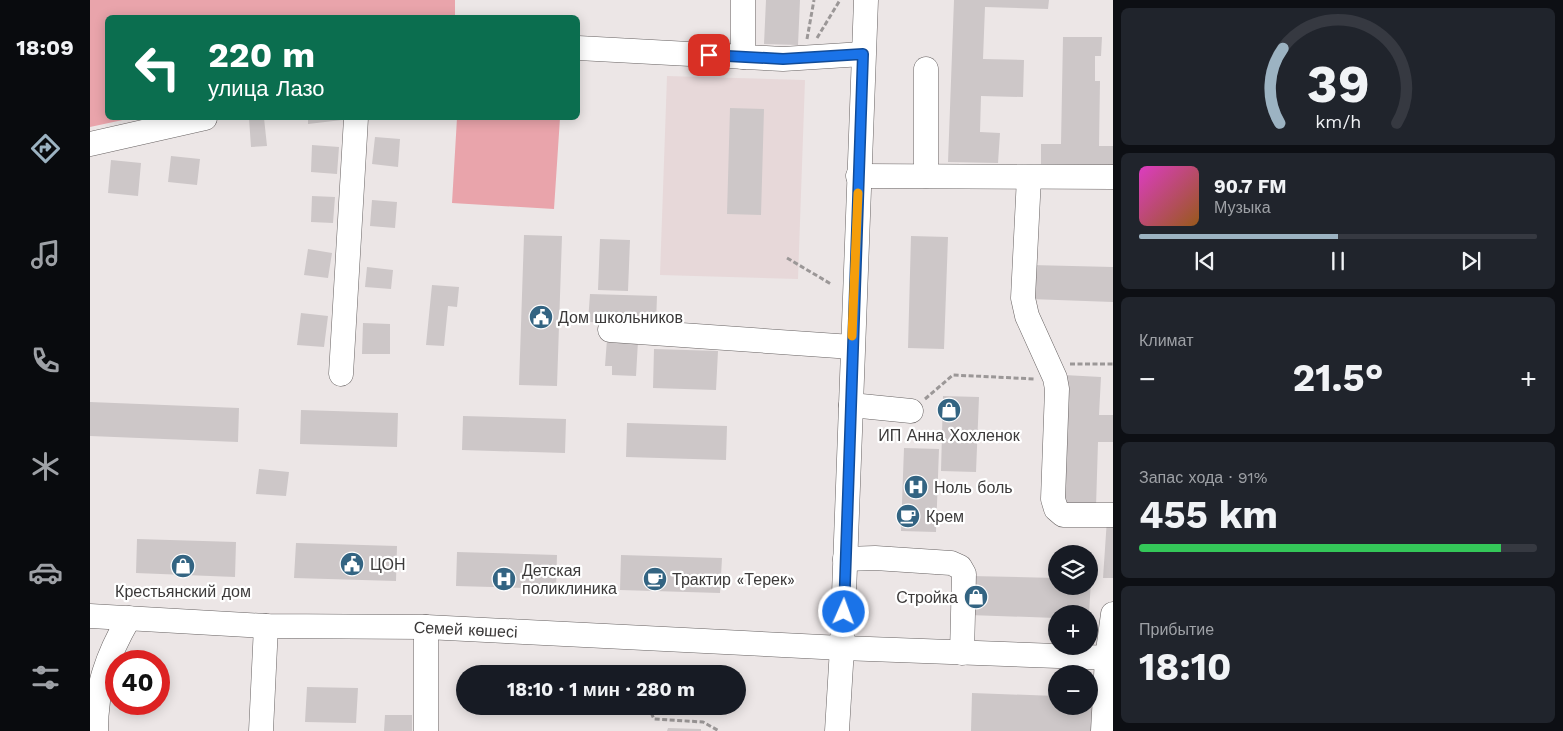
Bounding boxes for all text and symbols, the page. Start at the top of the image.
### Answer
text: 220 m [208,34,315,76]
pin [688,34,730,76]
text: 18:09 [16,35,74,60]
icon: left [125,35,190,100]
icon: arrive [695,41,723,69]
text: 39 [1307,54,1369,115]
text: улица Лазо [208,76,324,101]
text: km/h [1315,111,1361,132]
icon: directions [28,131,63,166]
text: 90.7 FM [1214,175,1287,198]
text: Музыка [1214,198,1271,217]
icon: music [28,237,63,272]
icon: previous [1191,247,1219,275]
icon: pause [1324,247,1352,275]
icon: next [1457,247,1485,275]
public building icon: Дом школьников [528,304,554,330]
place label: Дом школьников [558,308,683,327]
text: Климат [1139,331,1193,350]
icon: phone [28,343,63,378]
text: 21.5° [1292,356,1384,400]
text: − [1139,362,1156,395]
text: + [1520,362,1537,395]
shop icon: ИП Анна Хохленок [936,397,962,423]
place label: ИП Анна Хохленок [878,426,1021,445]
icon: climate [28,449,63,484]
text: Запас хода · 91% [1139,468,1268,487]
hospital icon: Ноль боль [903,474,929,500]
place label: Ноль боль [934,478,1013,497]
text: 455 km [1139,493,1278,537]
cafe icon: Крем [895,503,921,529]
place label: Крем [926,507,964,526]
map controls [1048,545,1098,715]
button: layers [1048,545,1098,595]
public building icon: ЦОН [339,551,365,577]
shop icon: Крестьянский дом [170,553,196,579]
icon: car [28,555,63,590]
place label: ЦОН [370,555,405,574]
place label: Детская поликлиника [522,561,617,598]
hospital icon: Детская поликлиника [491,566,517,592]
cafe icon: Трактир «Терек» [642,566,668,592]
place label: Трактир «Терек» [672,570,795,589]
place label: Крестьянский дом [115,582,251,601]
shop icon: Стройка [963,584,989,610]
position arrow [817,585,869,637]
place label: Стройка [896,588,958,607]
button: + [1048,605,1098,655]
street label: Семей көшесі [414,618,518,642]
text: Прибытие [1139,620,1214,639]
text: 18:10 [1139,645,1232,689]
speed limit sign: 40 [105,650,170,715]
icon: filters [28,660,63,695]
button: − [1048,665,1098,715]
text: 18:10 · 1 мин · 280 m [507,678,695,701]

